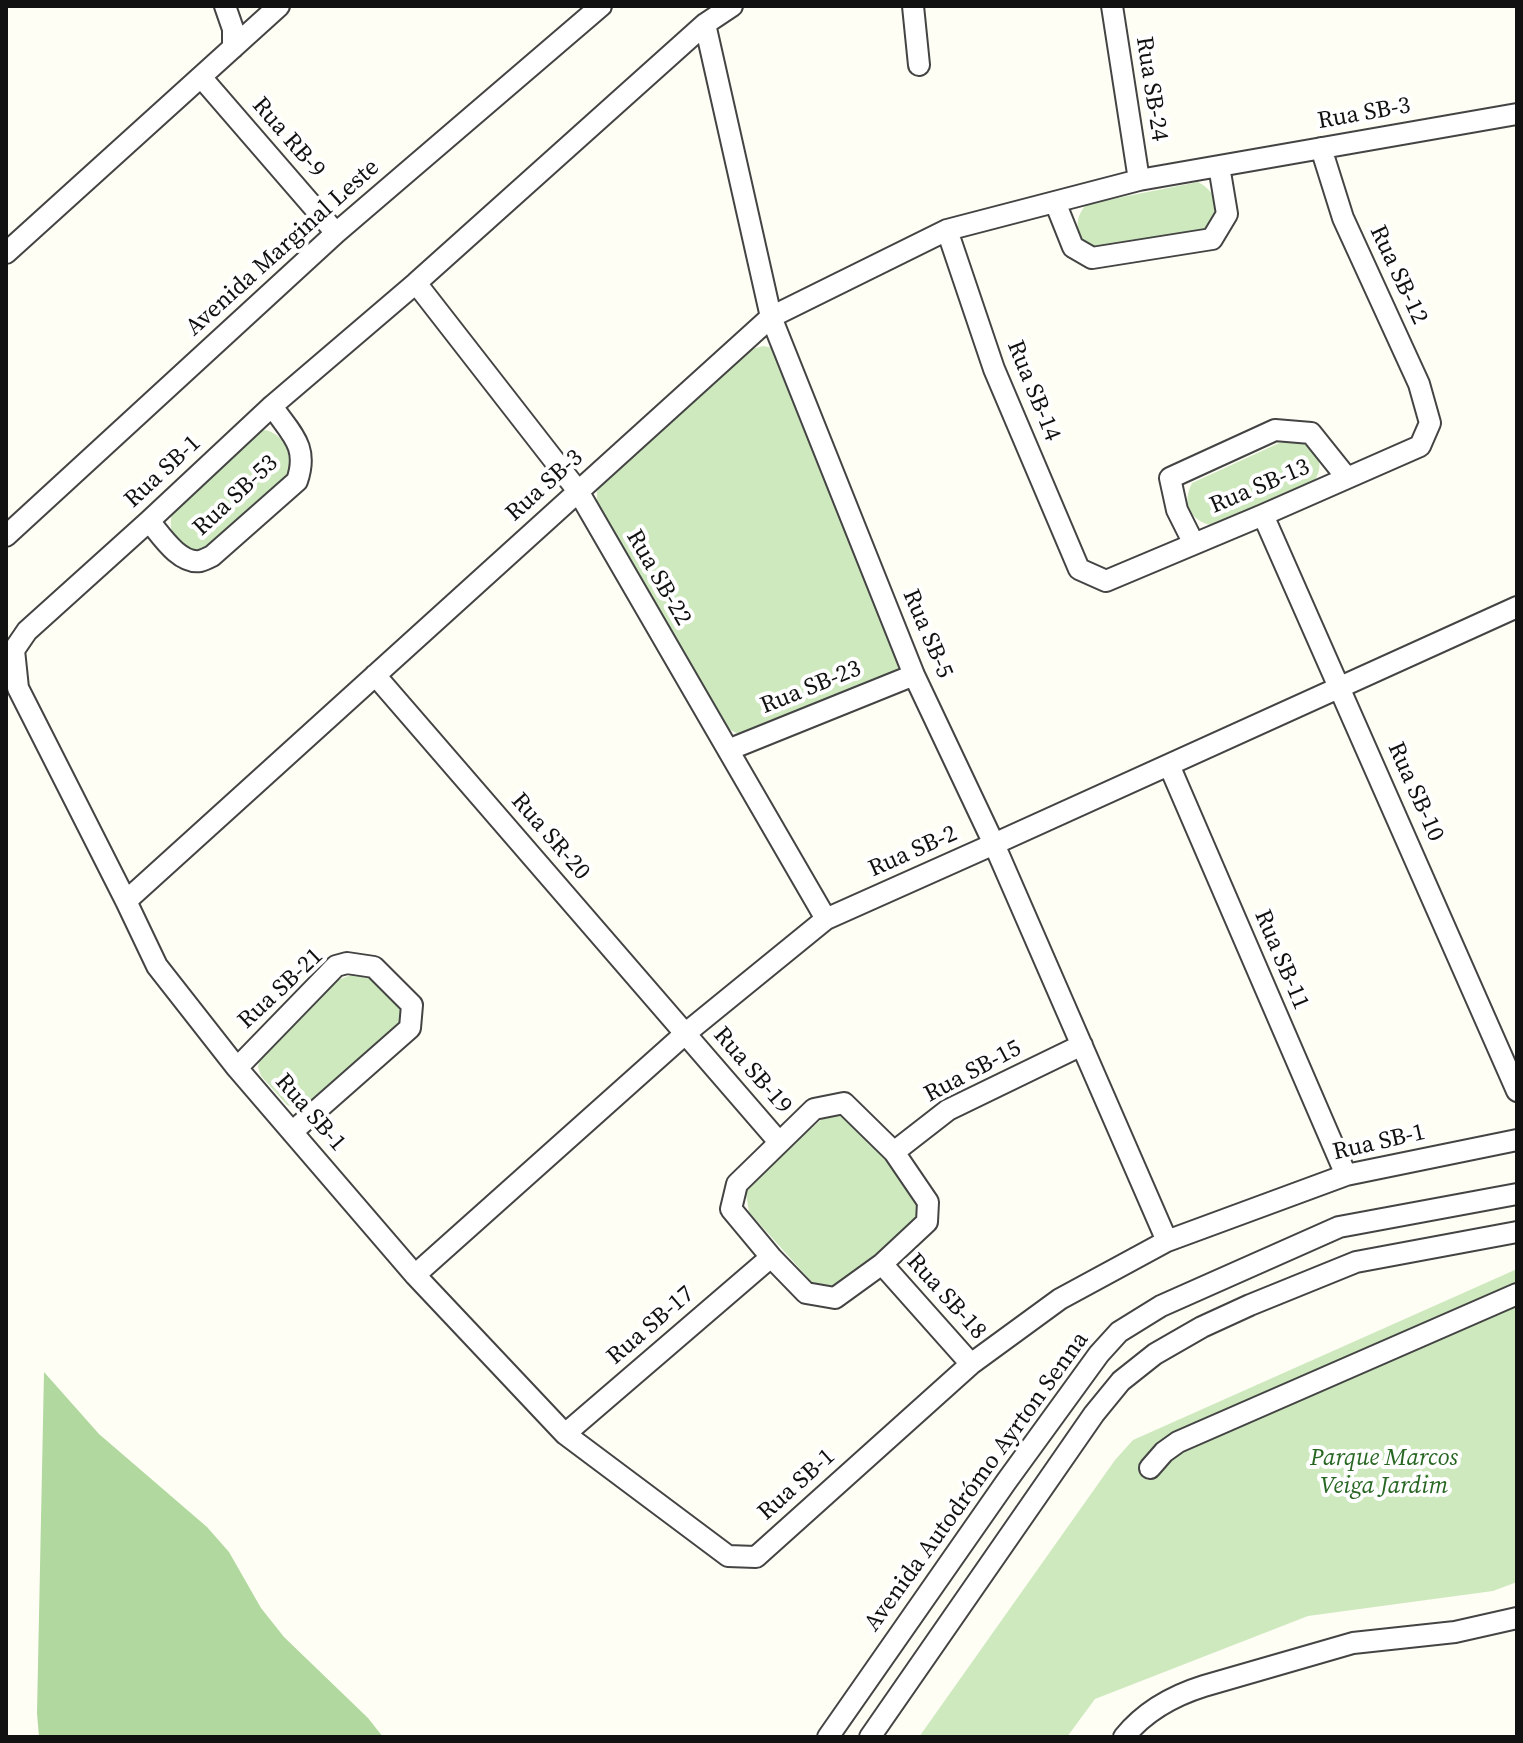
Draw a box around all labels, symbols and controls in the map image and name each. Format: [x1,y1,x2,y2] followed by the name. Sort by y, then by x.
[1129,35,1173,143] street label: Rua SB-24
[245,92,331,184] street label: Rua RB-9
[1315,92,1413,136] street label: Rua SB-3
[180,153,386,343] street label: Avenida Marginal Leste
[1363,221,1433,329] street label: Rua SB-12
[1000,337,1066,445] street label: Rua SB-14
[119,429,207,515] street label: Rua SB-1
[501,444,589,528] street label: Rua SB-3
[187,449,285,543] street label: Rua SB-53
[1206,453,1314,521] street label: Rua SB-13
[619,525,697,631] street label: Rua SB-22
[895,585,959,683] street label: Rua SB-5
[757,655,865,721] street label: Rua SB-23
[1380,738,1450,846] street label: Rua SB-10
[504,788,596,886] street label: Rua SR-20
[864,820,962,884] street label: Rua SB-2
[1247,906,1315,1014] street label: Rua SB-11
[232,942,330,1036] street label: Rua SB-21
[706,1022,798,1120] street label: Rua SB-19
[920,1034,1026,1110] street label: Rua SB-15
[268,1068,352,1158] street label: Rua SB-1
[1330,1118,1428,1168] street label: Rua SB-1
[900,1248,992,1346] street label: Rua SB-18
[602,1280,700,1372] street label: Rua SB-17
[859,1327,1095,1637] street label: Avenida Autodrómo Ayrton Senna
[753,1443,841,1527] street label: Rua SB-1
[1310,1445,1458,1501] park label: Parque Marcos Veiga Jardim

